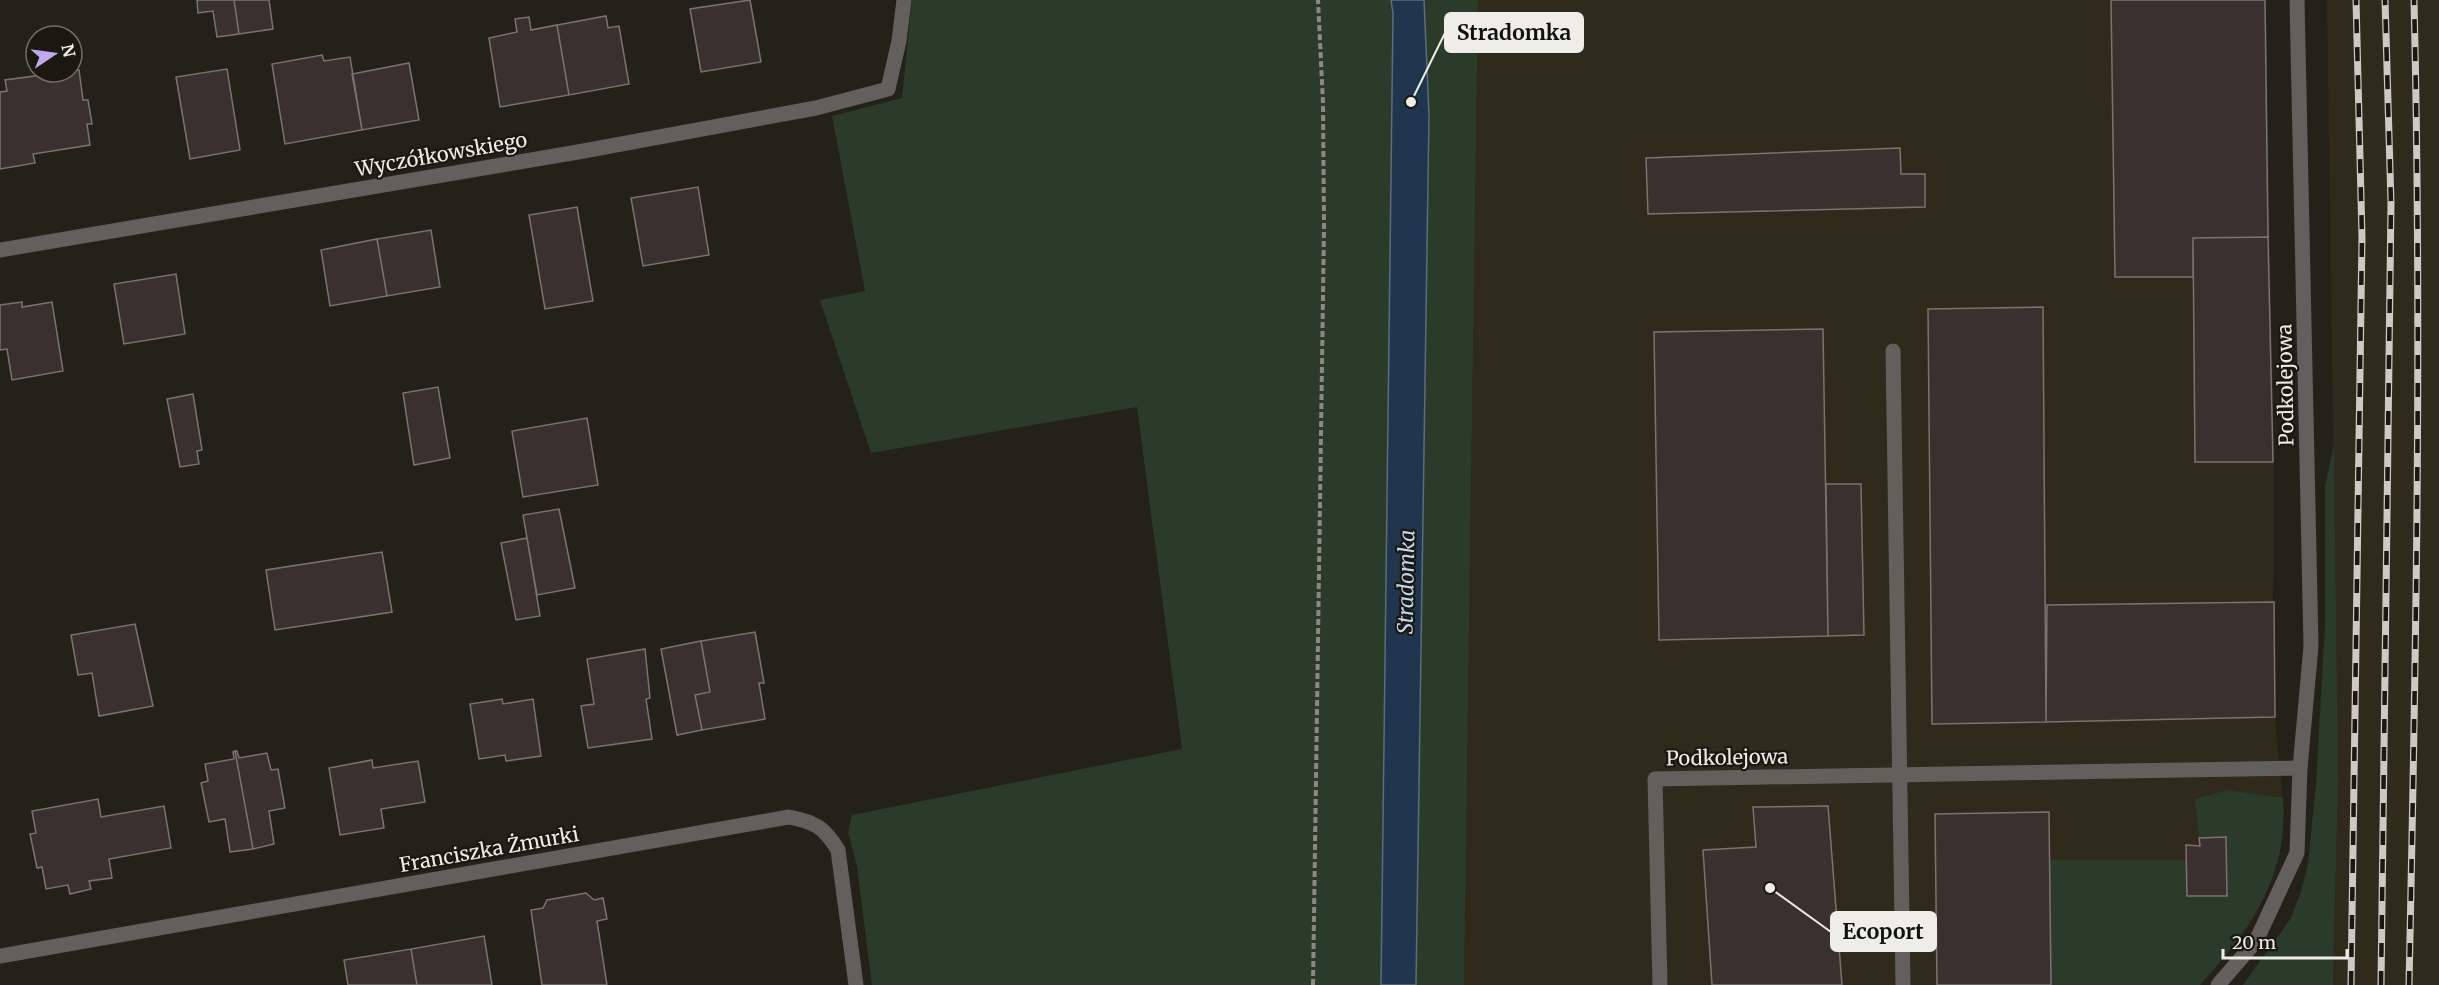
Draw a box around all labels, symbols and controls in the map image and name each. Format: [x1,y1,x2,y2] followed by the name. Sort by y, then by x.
[1445,13,1583,52] callout: Stradomka
[1457,19,1571,46] text: Stradomka
[24,24,84,84] north arrow
[57,42,80,59] text: N
[352,127,529,182] street label: Wyczółkowskiego
[2271,323,2299,446] street label: Podkolejowa
[1392,530,1420,634] water label: Stradomka
[1666,743,1789,771] street label: Podkolejowa
[397,821,581,877] street label: Franciszka Żmurki
[1831,912,1936,951] callout: Ecoport
[1842,918,1924,945] text: Ecoport
[2223,922,2348,960] scale bar
[2232,931,2276,954] text: 20 m

